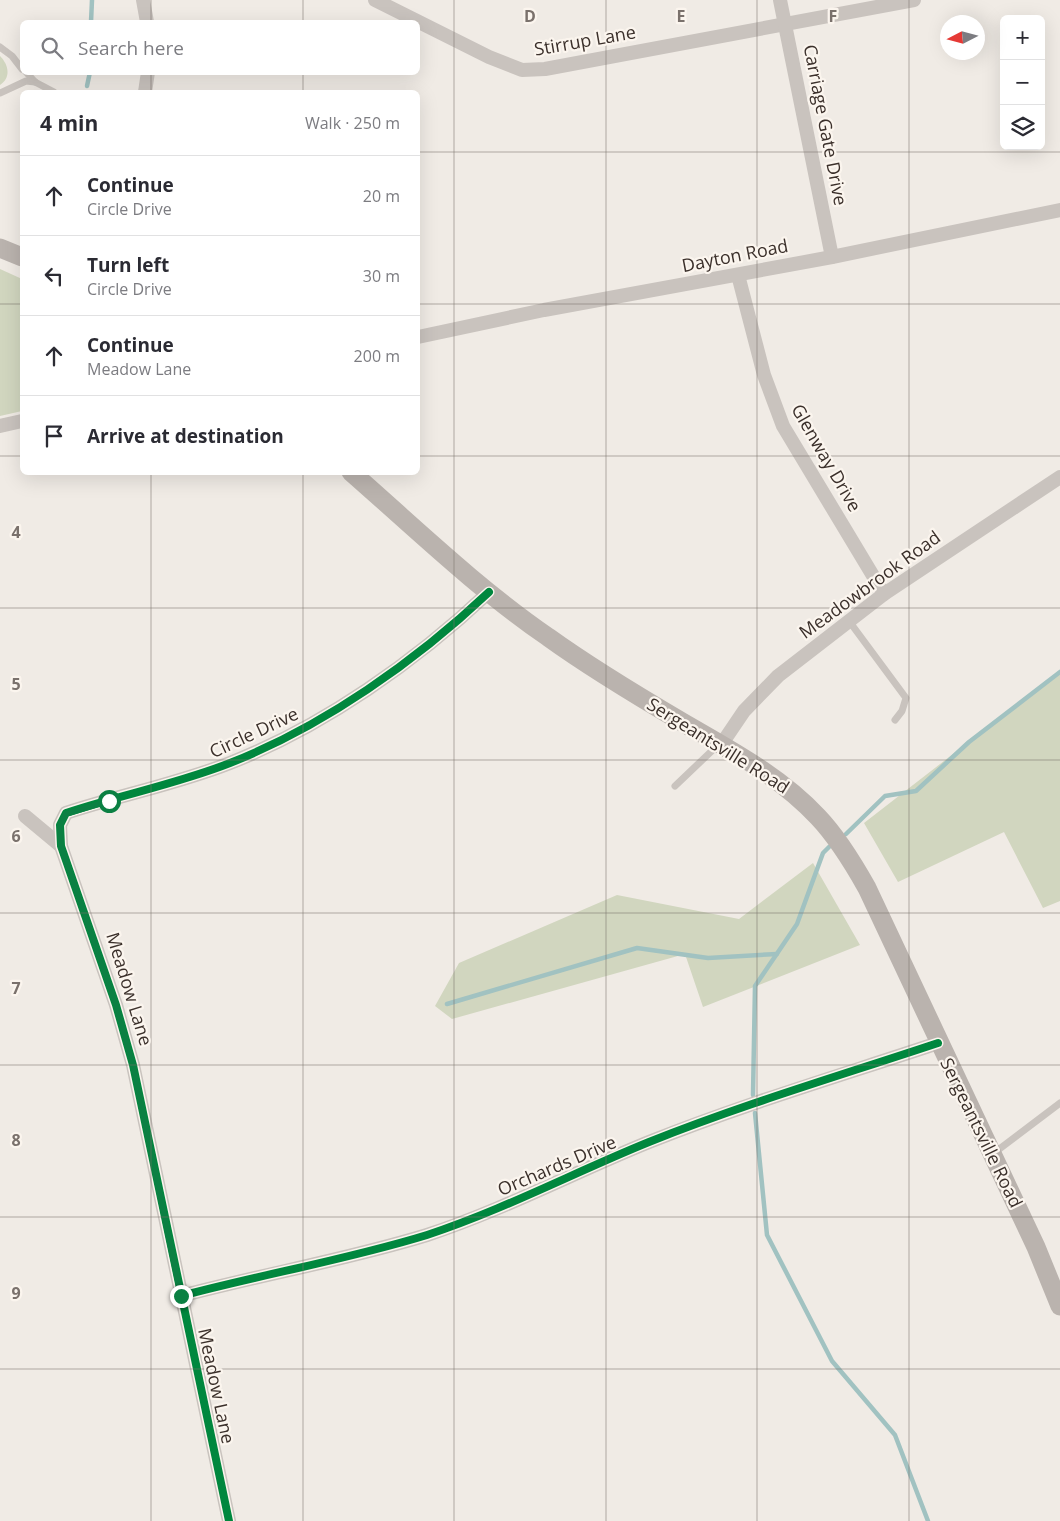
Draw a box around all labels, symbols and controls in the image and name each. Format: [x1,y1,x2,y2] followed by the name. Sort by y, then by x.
[524,5,536,27] text: D
[677,5,686,27] text: E
[829,5,837,27] text: F
[940,15,985,60] north arrow
[1000,15,1045,150] map controls
[1000,15,1045,60] button: +
[532,19,638,61] street label: Stirrup Lane
[20,20,420,75] search box
[38,34,66,62] icon: search
[78,35,184,61] text: Search here
[799,42,853,207] street label: Carriage Gate Drive
[1000,60,1045,105] button: −
[1000,105,1045,150] button: layers
[40,109,98,137] text: 4 min
[305,112,400,134] text: Walk · 250 m
[87,172,174,198] text: Continue
[40,182,68,210] icon: ahead
[363,185,400,207] text: 20 m
[87,198,172,220] text: Circle Drive
[680,233,790,277] street label: Dayton Road
[87,252,169,278] text: Turn left
[40,262,68,290] icon: left
[363,265,400,287] text: 30 m
[87,278,172,300] text: Circle Drive
[87,332,174,358] text: Continue
[40,342,68,370] icon: ahead
[354,345,400,367] text: 200 m
[87,358,191,380] text: Meadow Lane
[786,399,867,516] street label: Glenway Drive
[40,422,68,450] icon: arrive
[87,423,284,449] text: Arrive at destination
[11,521,21,543] text: 4
[794,525,945,644] street label: Meadowbrook Road
[11,673,21,695] text: 5
[643,692,794,799] street label: Sergeantsville Road
[205,701,302,763] street label: Circle Drive
[98,790,121,813] route start
[11,825,21,847] text: 6
[101,929,159,1048] street label: Meadow Lane
[11,977,21,999] text: 7
[935,1054,1029,1211] street label: Sergeantsville Road
[11,1129,21,1151] text: 8
[494,1129,620,1201] street label: Orchards Drive
[11,1282,21,1304] text: 9
[170,1285,193,1308] route end
[193,1326,241,1446] street label: Meadow Lane

